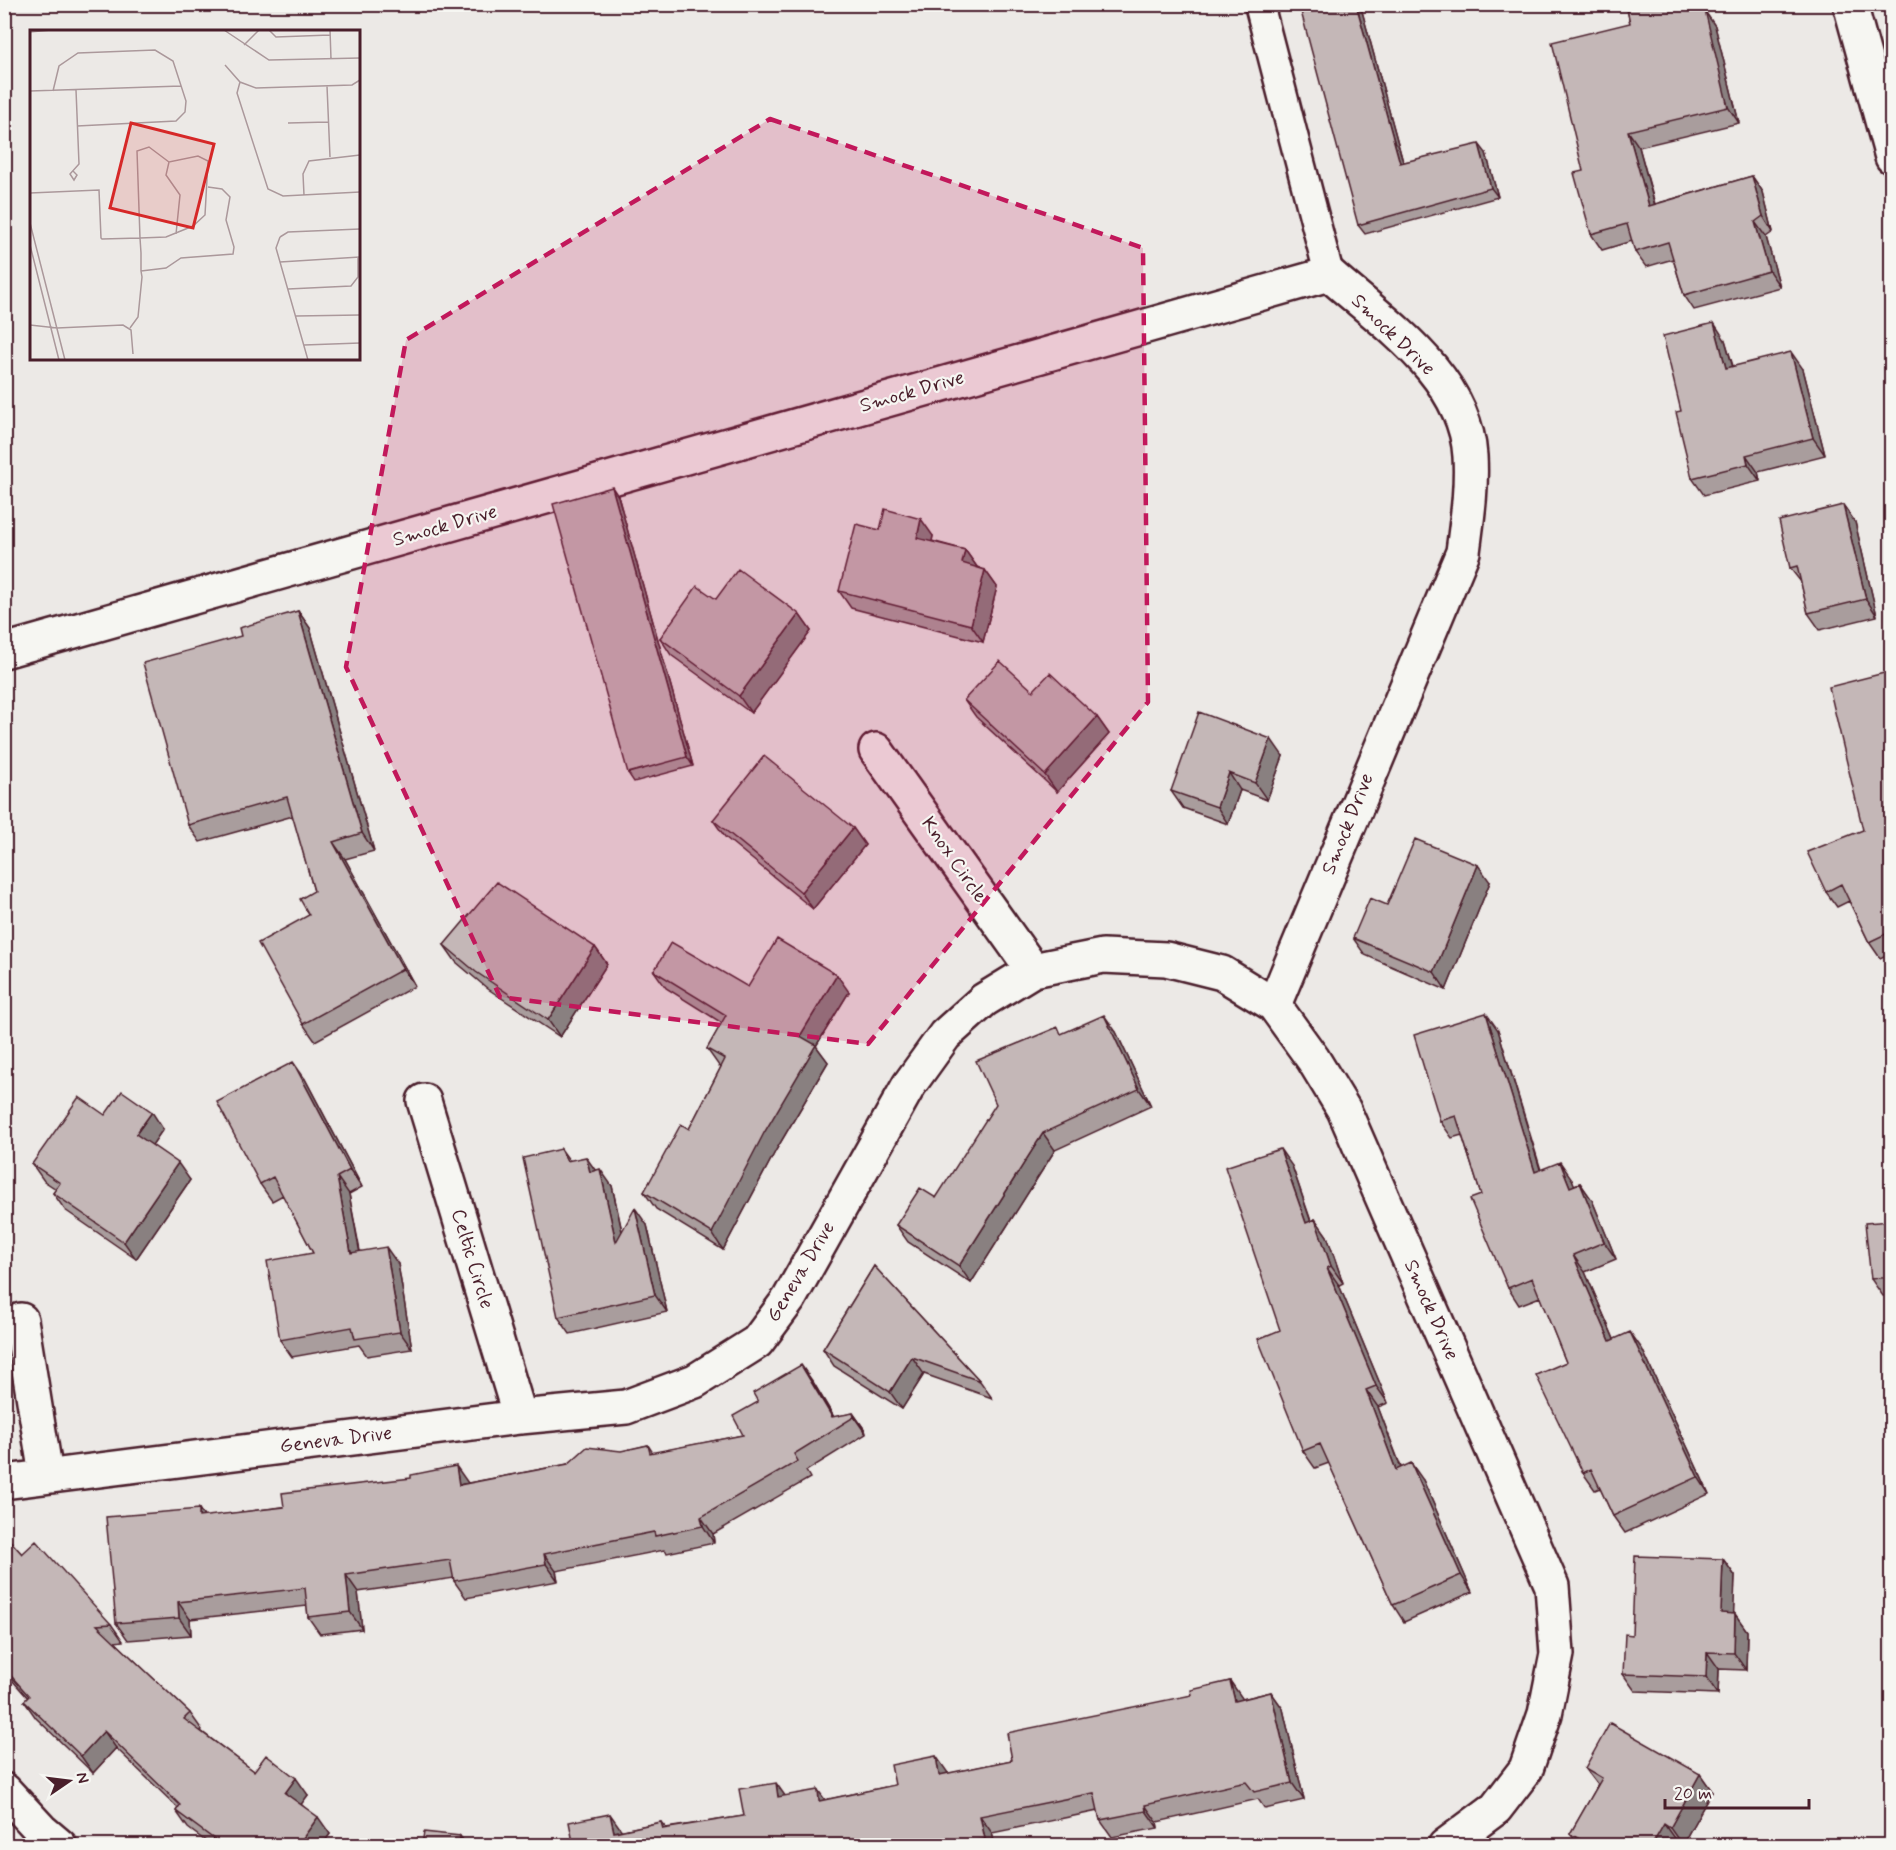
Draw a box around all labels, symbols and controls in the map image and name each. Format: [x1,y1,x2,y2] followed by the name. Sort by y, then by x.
[30,30,360,360] inset map
[1345,288,1441,382] street label: Smock Drive
[857,364,967,420] street label: Smock Drive
[390,498,500,554] street label: Smock Drive
[1315,769,1381,879] street label: Smock Drive
[915,812,993,908] street label: Knox Circle
[444,1206,500,1312] street label: Celtic Circle
[760,1217,842,1327] street label: Geneva Drive
[1397,1256,1465,1364] street label: Smock Drive
[278,1420,394,1460] street label: Geneva Drive
[39,1751,99,1811] north arrow
[71,1770,94,1785] text: N
[1665,1772,1809,1810] scale bar
[1674,1782,1712,1806] text: 20 m

